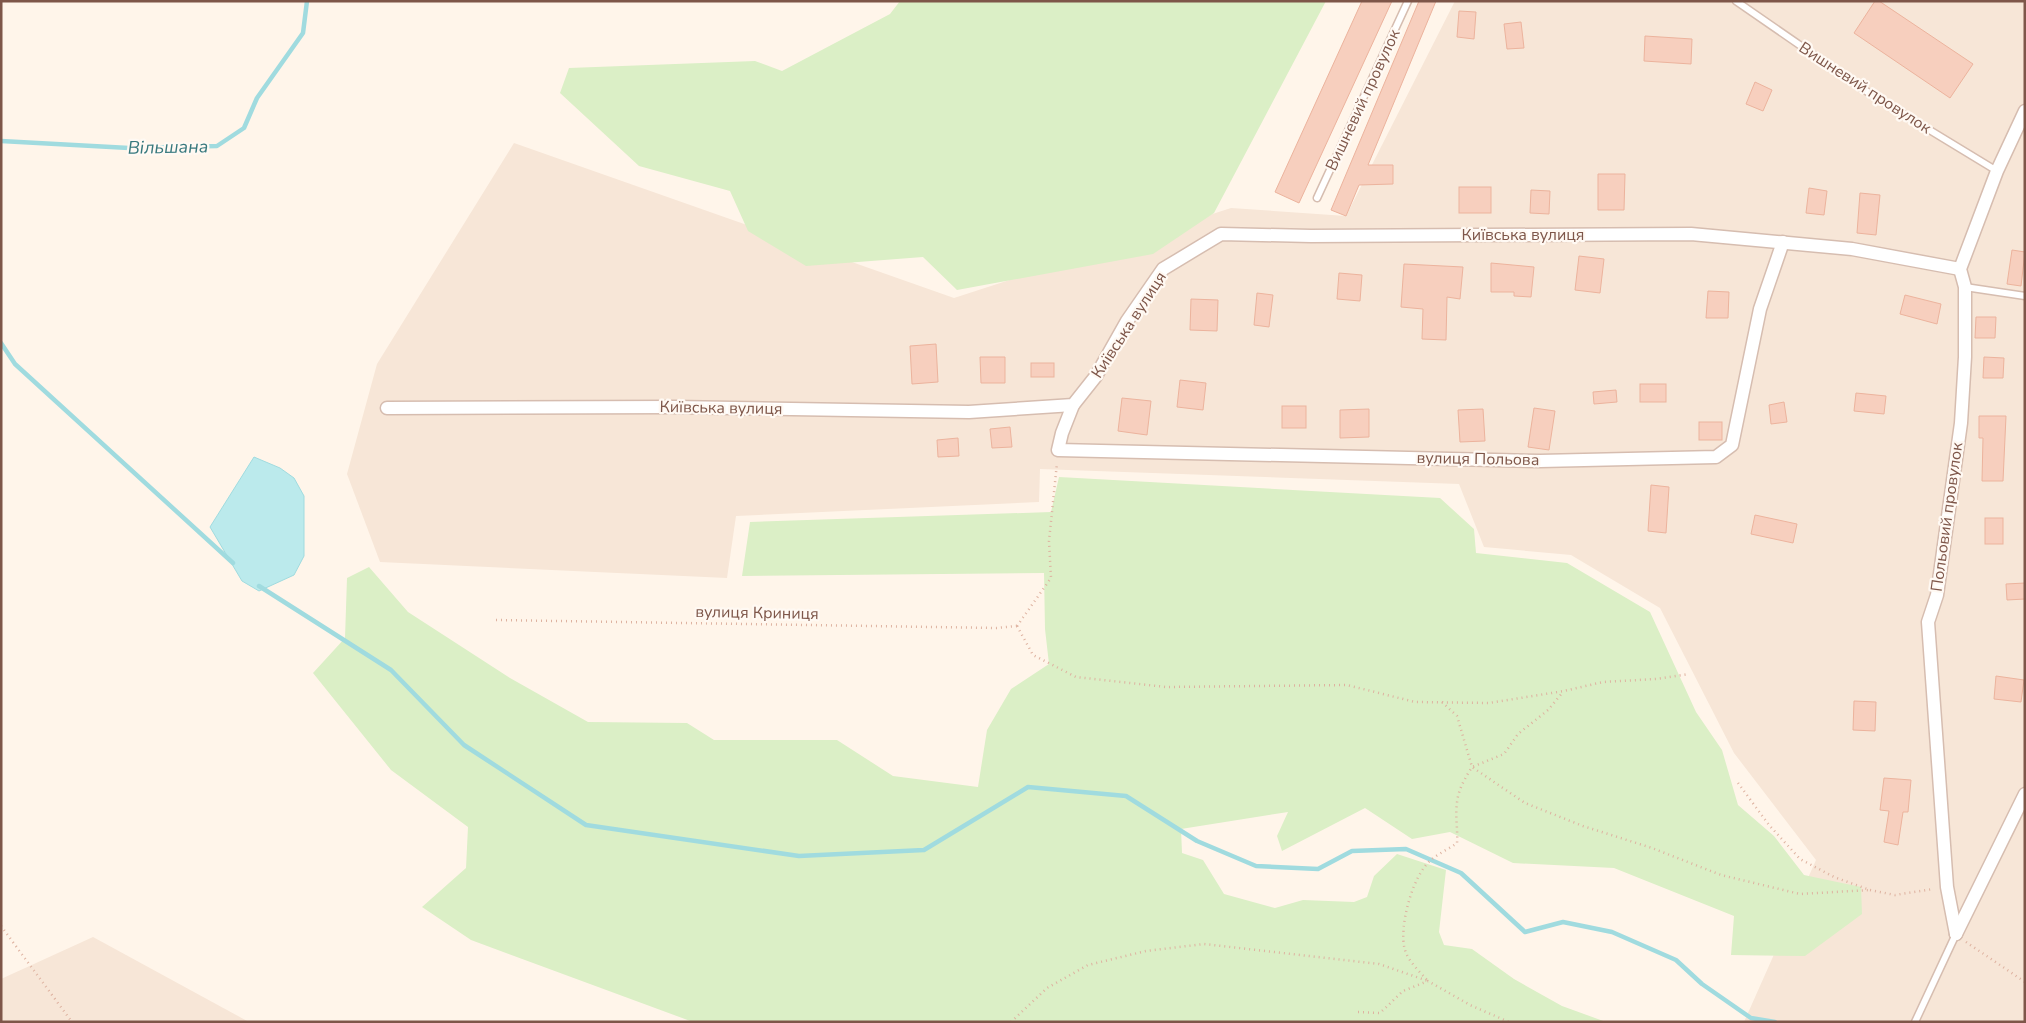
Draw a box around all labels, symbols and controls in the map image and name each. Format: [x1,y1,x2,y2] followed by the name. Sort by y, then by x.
[1321,25,1406,174] street label: Вишневий провулок
[1795,37,1936,139] street label: Вишневий провулок
[127,134,209,160] water label: Вільшана
[1462,224,1584,246] street label: Київська вулиця
[1086,267,1172,383] street label: Київська вулиця
[659,396,783,420] street label: Київська вулиця
[1926,440,1968,593] street label: Польовий провулок
[1416,447,1540,471] street label: вулиця Польова
[695,601,819,625] street label: вулиця Криниця

